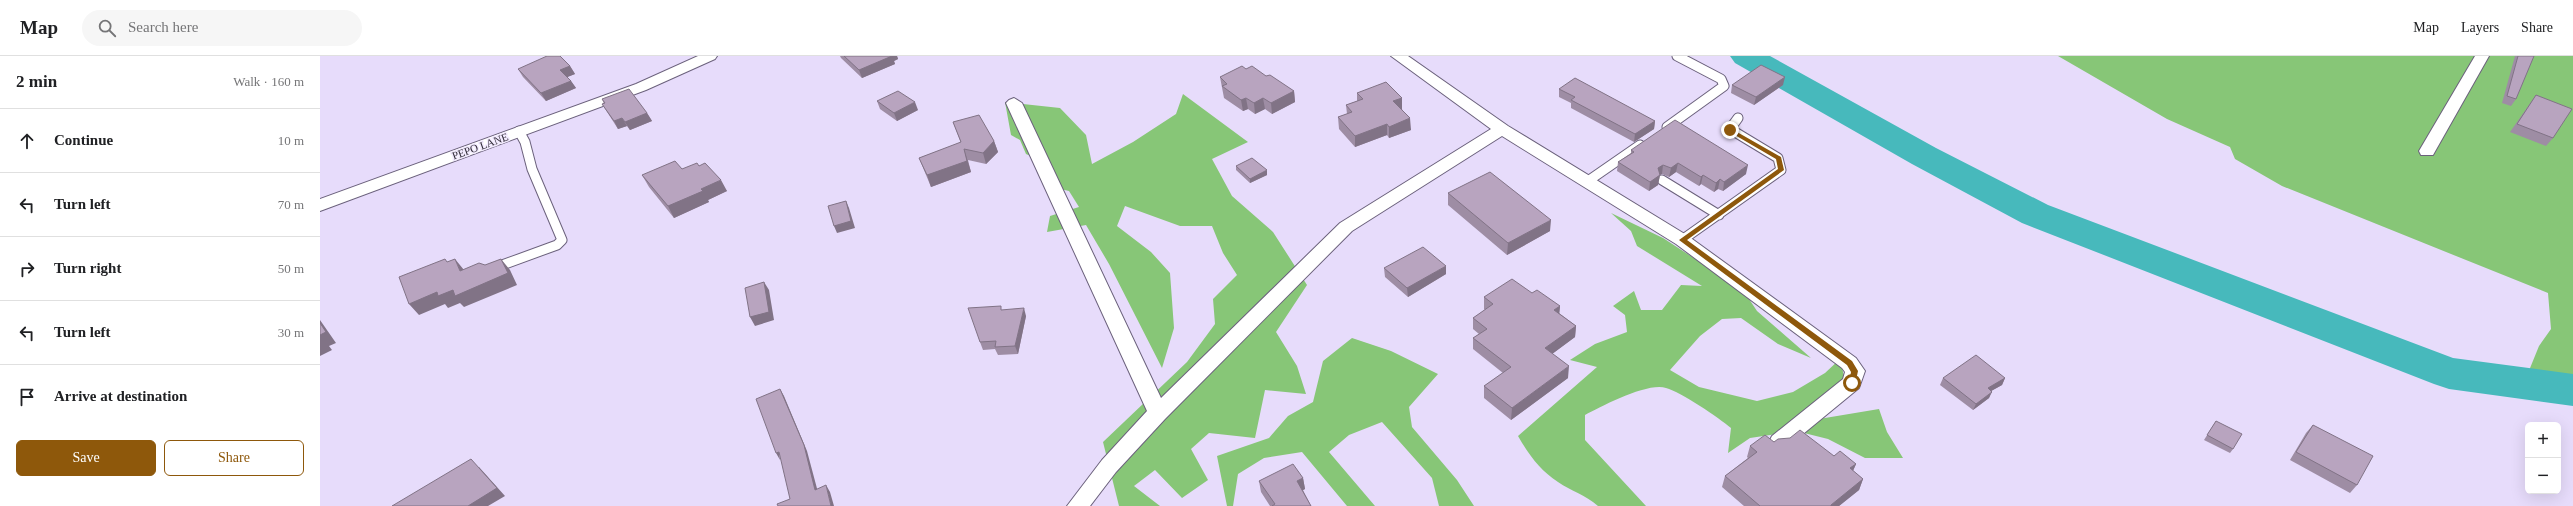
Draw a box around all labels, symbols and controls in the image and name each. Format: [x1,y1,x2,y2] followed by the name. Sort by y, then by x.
[82,10,362,46] search box
[20,17,58,38] text: Map
[96,17,118,39] icon: search
[128,19,198,35] text: Search here
[2413,20,2439,35] text: Map
[2461,20,2499,35] text: Layers
[2521,20,2553,35] text: Share
[16,72,57,91] text: 2 min
[233,74,304,89] text: Walk · 160 m
[1721,121,1739,139] route end
[16,130,38,152] icon: ahead
[450,130,510,162] street label: PEPO LANE
[54,132,113,148] text: Continue
[278,133,304,148] text: 10 m
[16,194,38,216] icon: left
[54,196,111,212] text: Turn left
[278,197,304,212] text: 70 m
[16,258,38,280] icon: right
[54,260,121,276] text: Turn right
[278,261,304,276] text: 50 m
[16,322,38,344] icon: left
[54,324,111,340] text: Turn left
[278,325,304,340] text: 30 m
[1843,374,1861,392] route start
[16,386,38,408] icon: arrive
[54,388,187,404] text: Arrive at destination
[2525,422,2561,494] map controls
[2525,422,2561,458] button: +
[16,440,156,476] button: Save
[164,440,304,476] button: Share
[2525,458,2561,494] button: −

